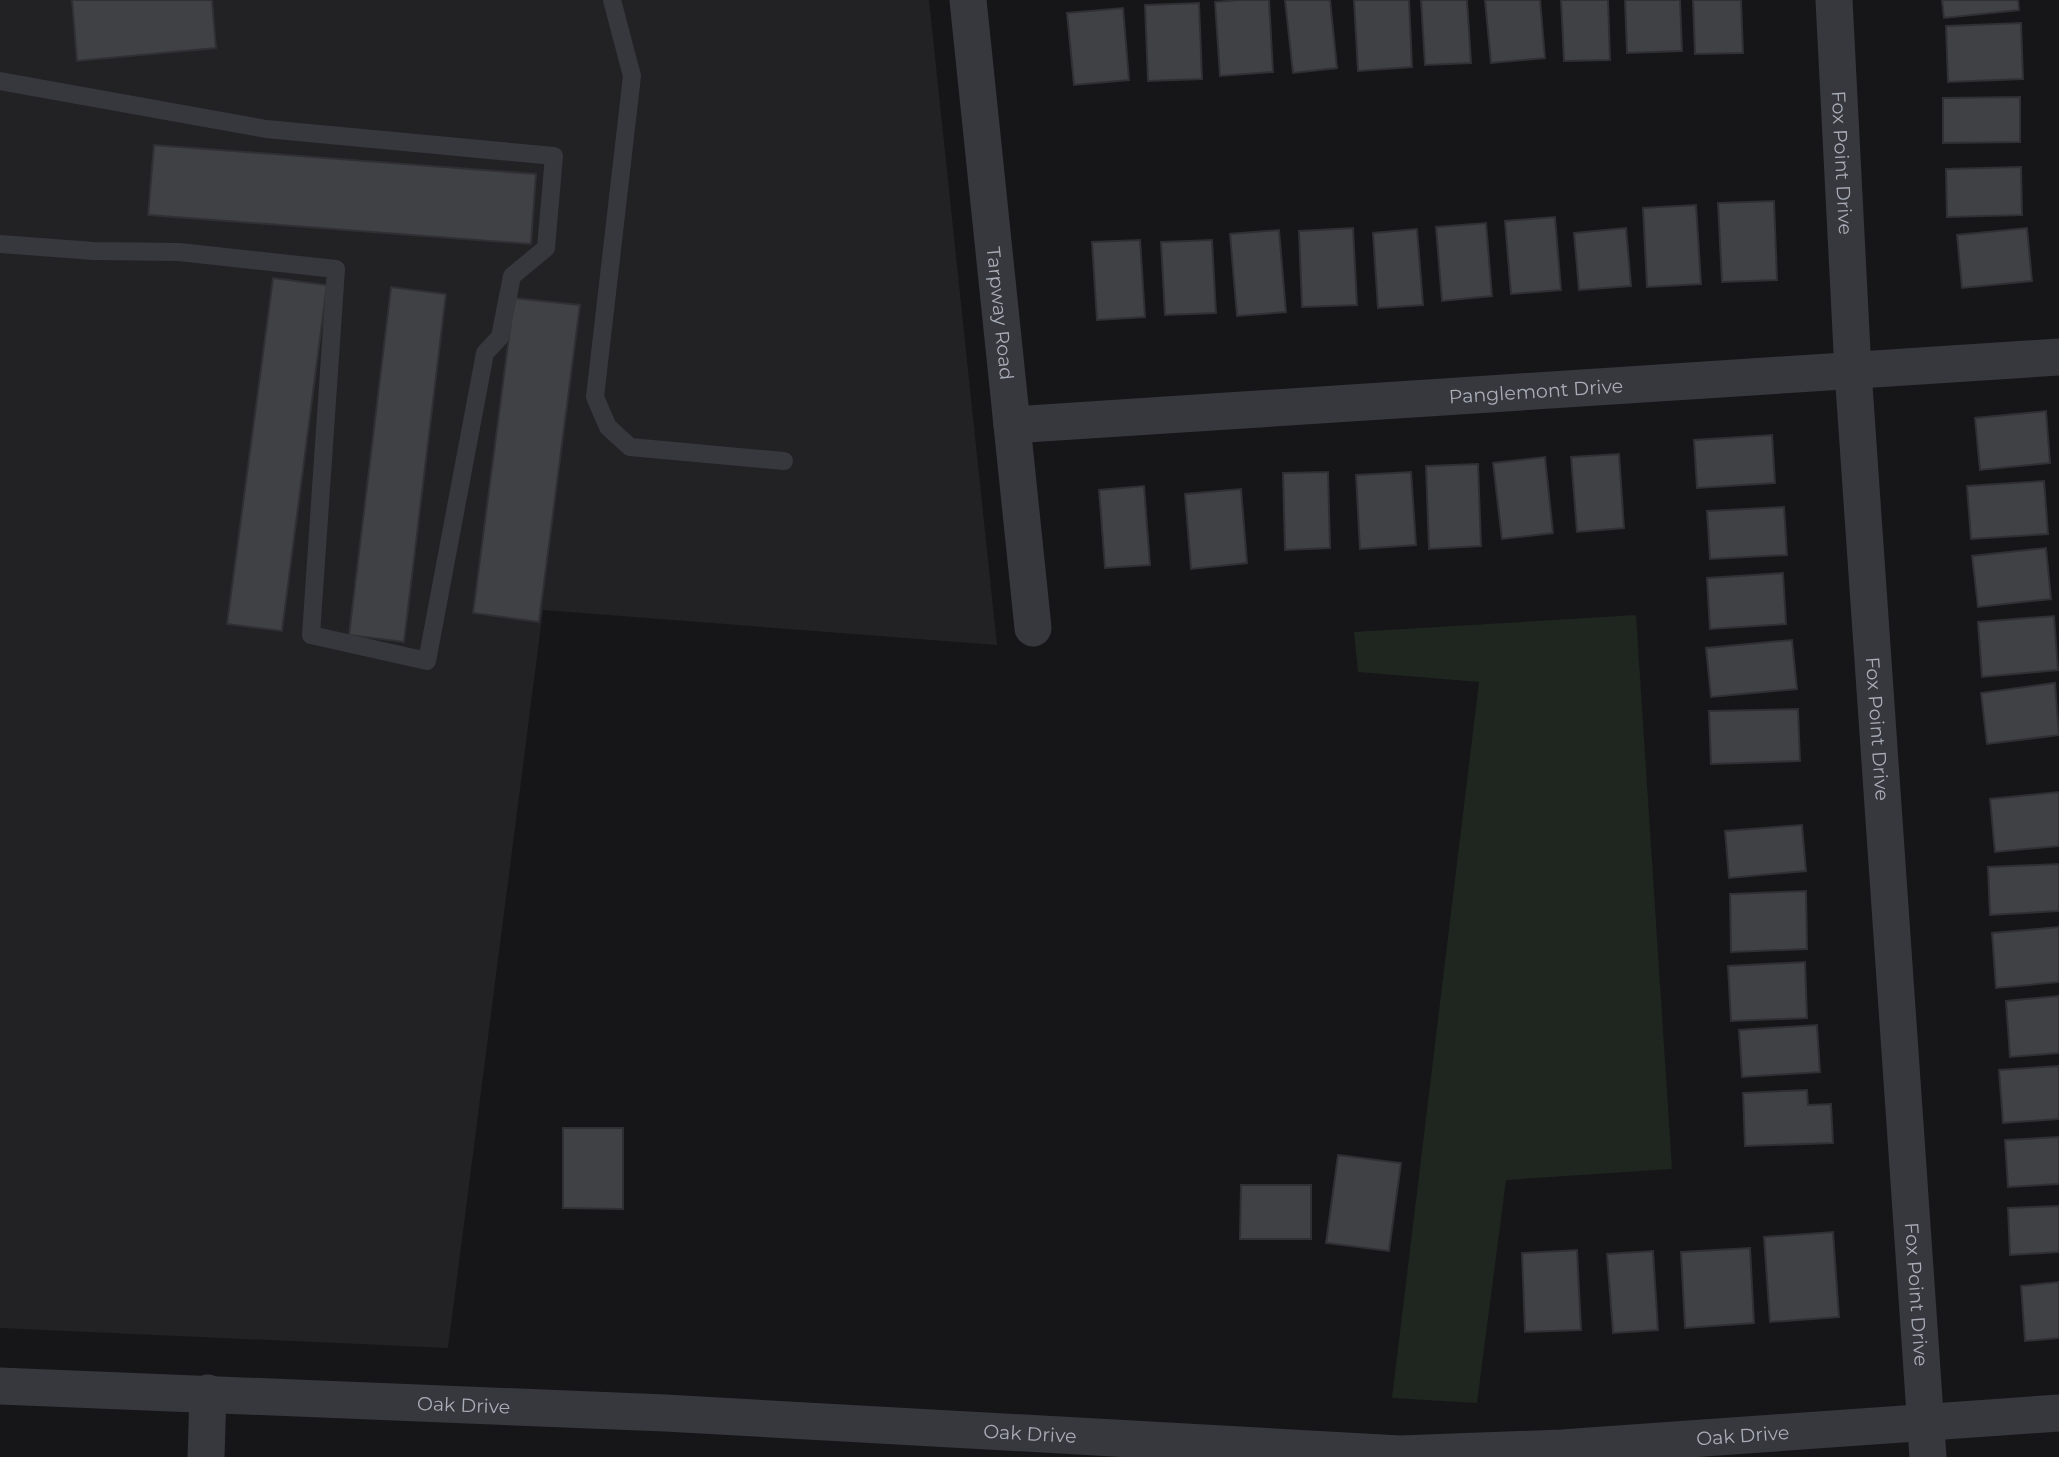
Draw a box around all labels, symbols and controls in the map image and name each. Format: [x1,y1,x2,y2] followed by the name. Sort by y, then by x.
[1827,90,1857,235] street label: Fox Point Drive
[982,246,1018,381] street label: Tarpway Road
[1448,374,1624,409] street label: Panglemont Drive
[1861,656,1894,801] street label: Fox Point Drive
[1900,1222,1933,1367] street label: Fox Point Drive
[416,1392,511,1419] street label: Oak Drive
[983,1420,1077,1448] street label: Oak Drive
[1695,1421,1790,1451] street label: Oak Drive

